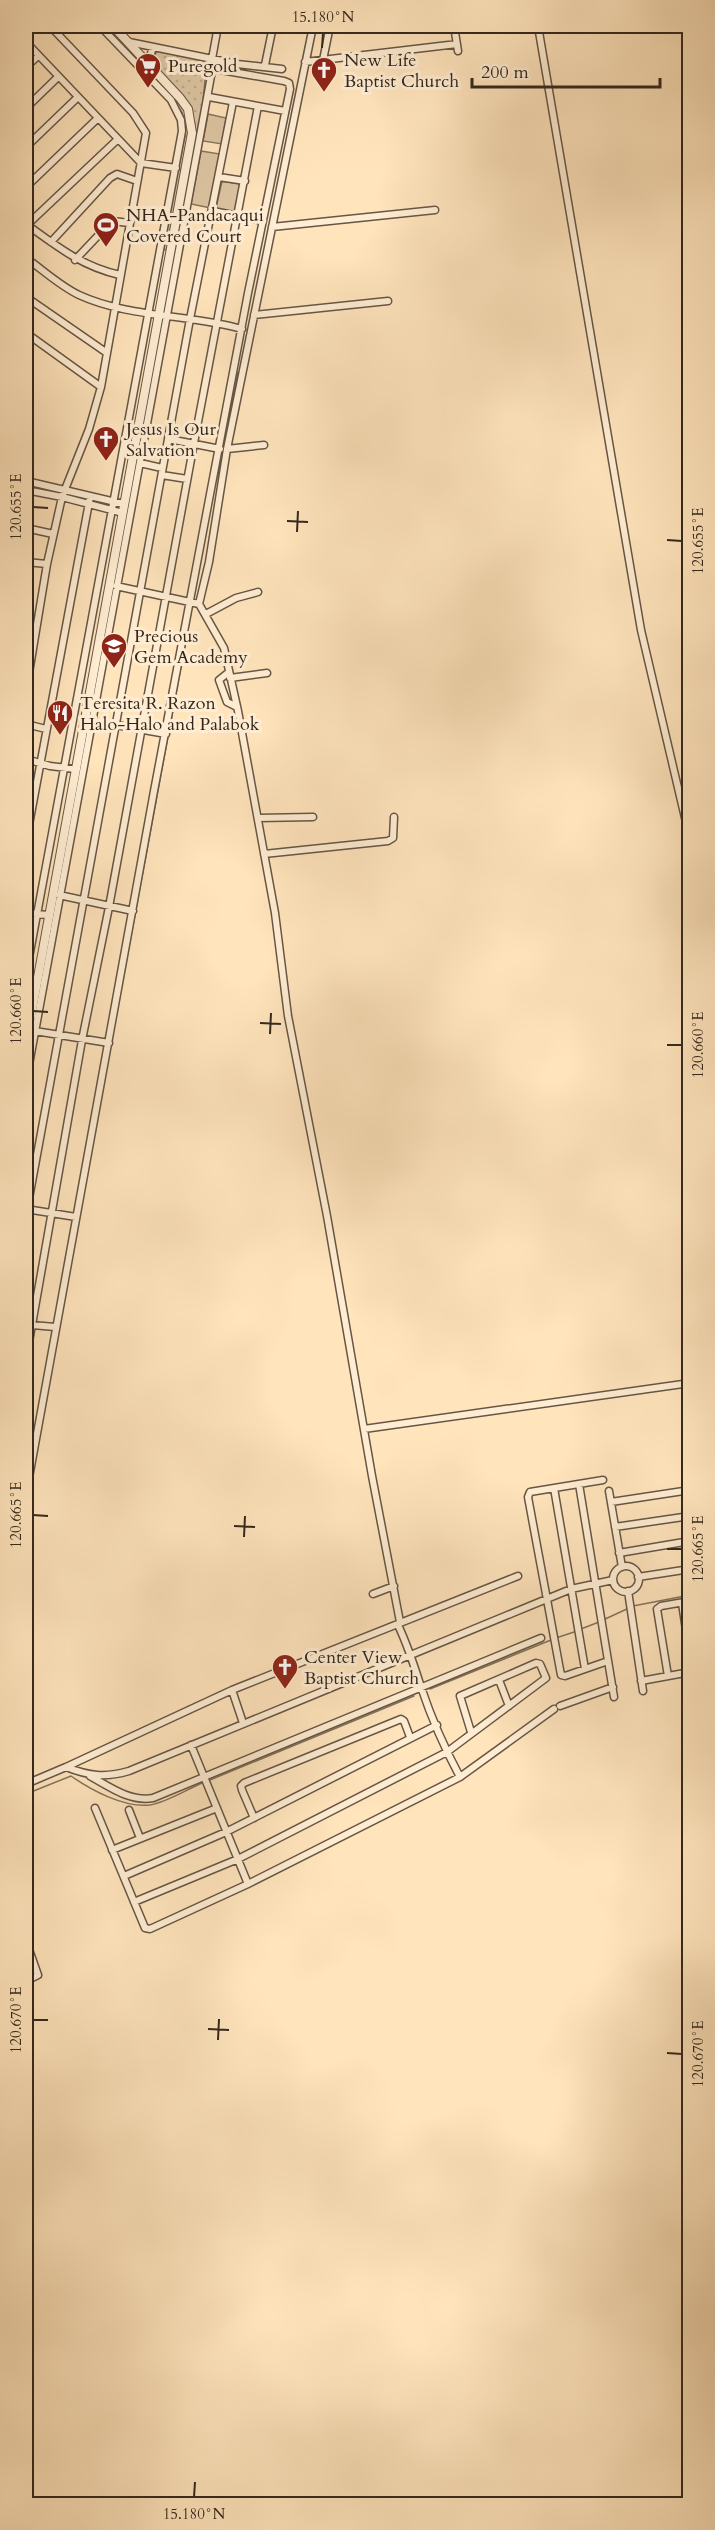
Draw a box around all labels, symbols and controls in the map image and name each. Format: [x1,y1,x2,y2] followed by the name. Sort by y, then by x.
[292,7,355,27] text: 15.180°N
[344,48,459,94] place label: New Life Baptist Church
[133,51,163,89] supermarket icon: Puregold
[472,51,660,89] scale bar
[168,54,238,79] place label: Puregold
[309,55,339,93] church icon: New Life Baptist Church
[481,60,529,85] text: 200 m
[126,203,264,249] place label: NHA-Pandacaqui Covered Court
[91,210,121,248] sports icon: NHA-Pandacaqui Covered Court
[123,417,216,463] place label: Jesus Is Our Salvation
[91,424,121,462] church icon: Jesus Is Our Salvation
[6,474,26,540] text: 120.655°E
[688,508,708,574] text: 120.655°E
[134,624,248,670] place label: Precious Gem Academy
[99,631,129,669] school or university icon: Precious Gem Academy
[80,691,260,737] place label: Teresita R. Razon Halo-Halo and Palabok
[45,698,75,736] restaurant icon: Teresita R. Razon Halo-Halo and Palabok
[6,978,26,1044] text: 120.660°E
[688,1012,708,1078] text: 120.660°E
[6,1482,26,1548] text: 120.665°E
[688,1516,708,1582] text: 120.665°E
[304,1645,419,1691] place label: Center View Baptist Church
[270,1652,300,1690] church icon: Center View Baptist Church
[6,1987,26,2053] text: 120.670°E
[688,2021,708,2087] text: 120.670°E
[163,2504,226,2524] text: 15.180°N

